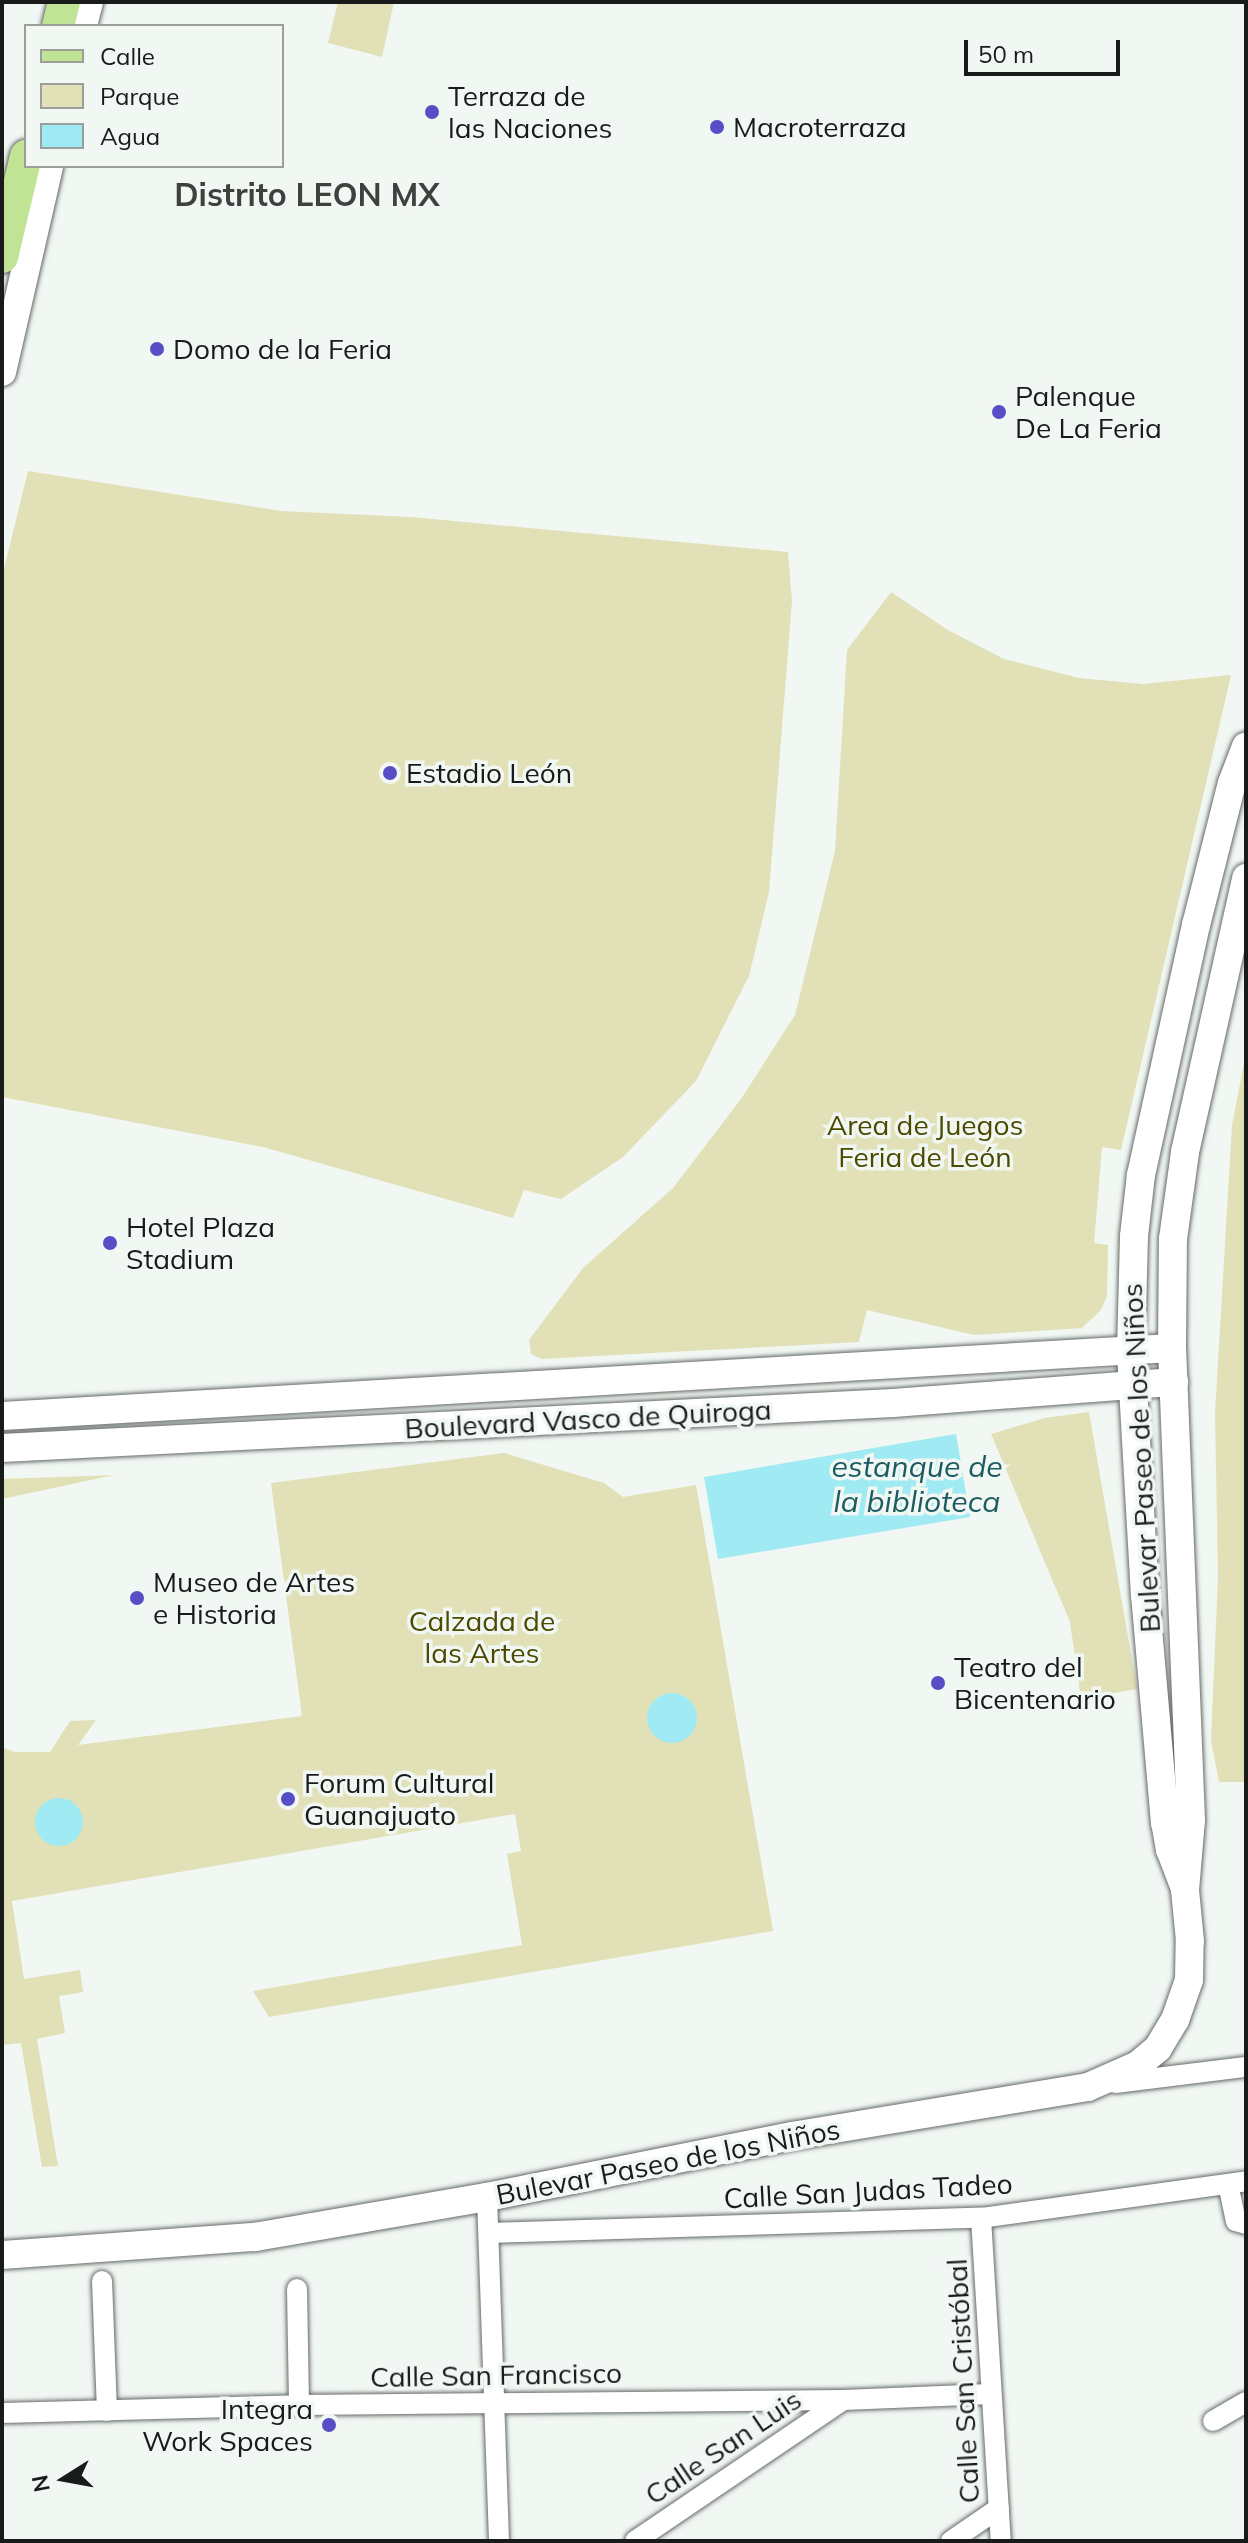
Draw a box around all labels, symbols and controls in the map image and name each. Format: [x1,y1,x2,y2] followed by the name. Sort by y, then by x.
[24,24,284,168] legend
[968,24,1124,74] scale bar
[978,39,1034,69] text: 50 m
[100,41,155,71] text: Calle
[448,79,612,145] place label: Terraza de las Naciones
[100,81,179,111] text: Parque
[423,103,441,121] marker: Terraza de las Naciones
[733,110,907,144] place label: Macroterraza
[708,118,726,136] marker: Macroterraza
[100,121,160,151] text: Agua
[174,175,440,213] district label: Distrito LEON MX
[173,332,392,366] place label: Domo de la Feria
[148,340,166,358] marker: Domo de la Feria
[1015,379,1162,445] place label: Palenque De La Feria
[990,403,1008,421] marker: Palenque De La Feria
[406,756,572,790] place label: Estadio León
[381,764,399,782] marker: Estadio León
[827,1108,1023,1174] park label: Area de Juegos Feria de León
[126,1210,275,1276] place label: Hotel Plaza Stadium
[101,1234,119,1252] marker: Hotel Plaza Stadium
[1115,1283,1167,1633] street label: Bulevar Paseo de los Niños
[404,1393,772,1445] street label: Boulevard Vasco de Quiroga
[832,1448,1002,1518] water label: estanque de la biblioteca
[153,1565,355,1631] place label: Museo de Artes e Historia
[128,1589,146,1607] marker: Museo de Artes e Historia
[409,1604,555,1670] park label: Calzada de las Artes
[954,1650,1116,1716] place label: Teatro del Bicentenario
[929,1674,947,1692] marker: Teatro del Bicentenario
[304,1766,494,1832] place label: Forum Cultural Guanajuato
[279,1790,297,1808] marker: Forum Cultural Guanajuato
[493,2112,843,2212] street label: Bulevar Paseo de los Niños
[723,2167,1013,2215] street label: Calle San Judas Tadeo
[940,2258,986,2504] street label: Calle San Cristóbal
[370,2356,622,2394] street label: Calle San Francisco
[639,2382,807,2512] street label: Calle San Luis
[142,2392,313,2458] place label: Integra Work Spaces
[320,2416,338,2434] marker: Integra Work Spaces
[24,2439,104,2519] north arrow
[25,2473,56,2494] text: N

